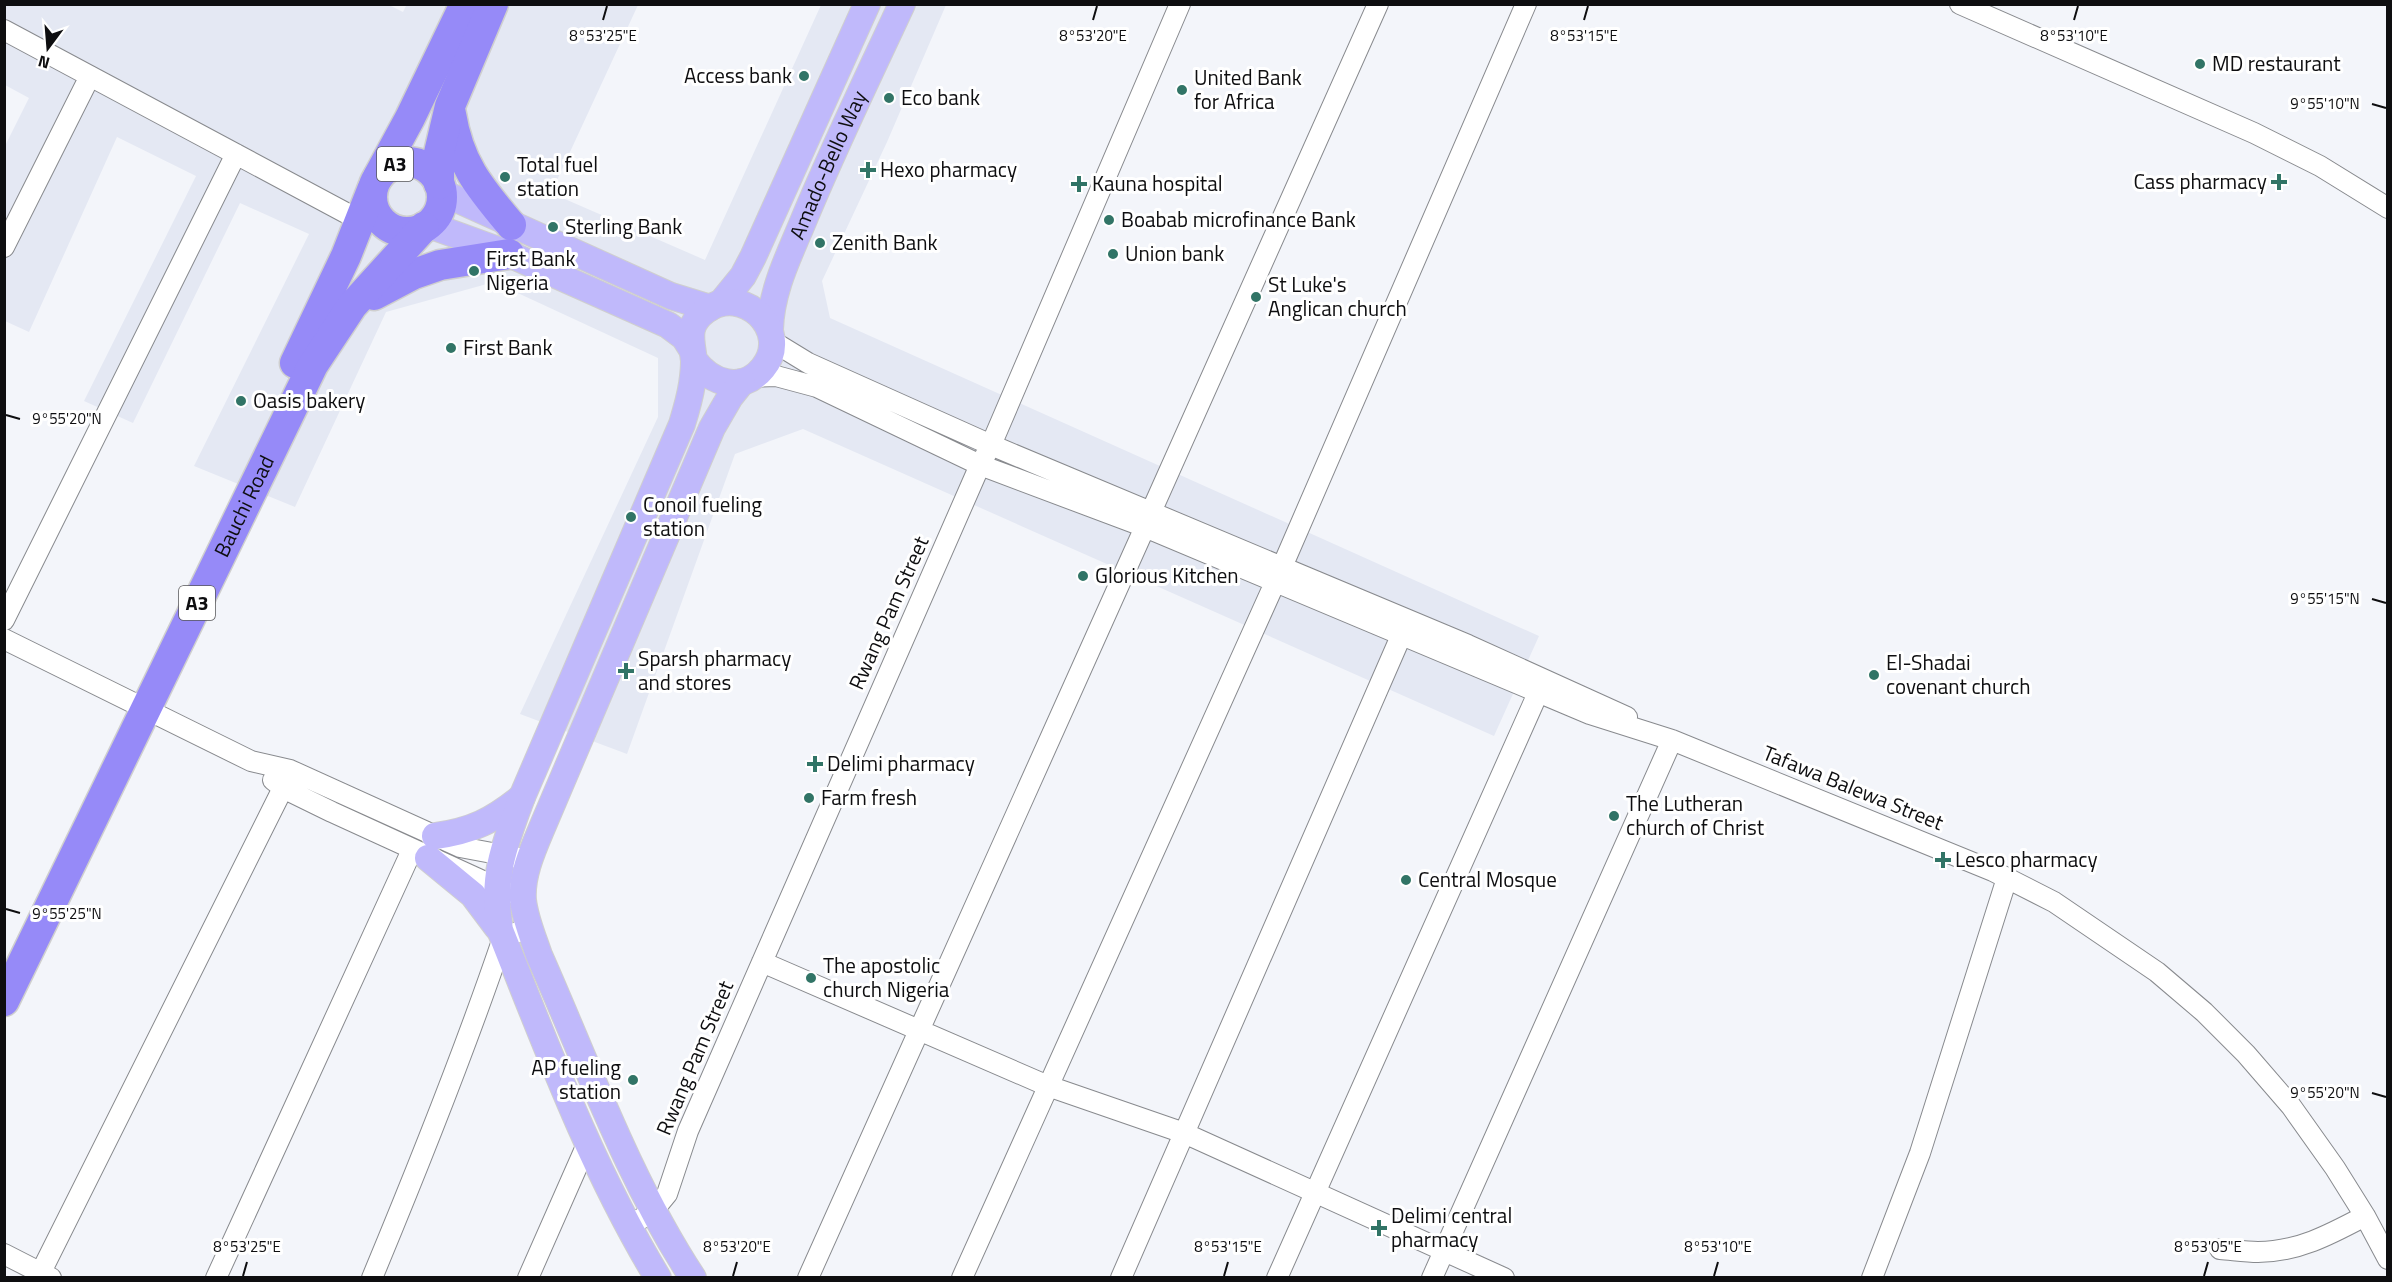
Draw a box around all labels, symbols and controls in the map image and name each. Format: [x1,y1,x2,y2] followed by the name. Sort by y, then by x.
[18,18,78,78] north arrow
[569,24,637,47] text: 8°53'25"E
[1059,24,1127,47] text: 8°53'20"E
[1550,24,1618,47] text: 8°53'15"E
[2040,24,2108,47] text: 8°53'10"E
[2212,47,2341,79] place label: MD restaurant
[35,49,53,75] text: N
[2193,57,2207,71] marker: MD restaurant
[684,59,792,91] place label: Access bank
[1194,61,1302,117] place label: United Bank for Africa
[797,69,811,83] marker: Access bank
[901,81,980,113] place label: Eco bank
[1175,83,1189,97] marker: United Bank for Africa
[780,85,874,244] street label: Amado-Bello Way
[882,91,896,105] marker: Eco bank
[2290,92,2360,115] text: 9°55'10"N
[377,147,413,181] road number: A3
[517,148,598,204] place label: Total fuel station
[880,153,1017,185] place label: Hexo pharmacy
[861,163,875,177] marker: Hexo pharmacy
[2133,165,2267,197] place label: Cass pharmacy
[1092,167,1223,199] place label: Kauna hospital
[498,170,512,184] marker: Total fuel station
[1070,175,1088,193] marker: Kauna hospital
[2272,175,2286,189] marker: Cass pharmacy
[1121,203,1356,235] place label: Boabab microfinance Bank
[565,210,682,242] place label: Sterling Bank
[1102,213,1116,227] marker: Boabab microfinance Bank
[546,220,560,234] marker: Sterling Bank
[832,226,938,258] place label: Zenith Bank
[813,236,827,250] marker: Zenith Bank
[1125,237,1224,269] place label: Union bank
[486,242,575,298] place label: First Bank Nigeria
[1106,247,1120,261] marker: Union bank
[467,264,481,278] marker: First Bank Nigeria
[1268,268,1407,324] place label: St Luke's Anglican church
[1249,290,1263,304] marker: St Luke's Anglican church
[463,331,552,363] place label: First Bank
[444,341,458,355] marker: First Bank
[253,384,366,416] place label: Oasis bakery
[234,394,248,408] marker: Oasis bakery
[32,407,102,430] text: 9°55'20"N
[205,449,282,562] street label: Bauchi Road
[643,488,762,544] place label: Conoil fueling station
[624,510,638,524] marker: Conoil fueling station
[840,530,937,695] street label: Rwang Pam Street
[1095,559,1239,591] place label: Glorious Kitchen
[1076,569,1090,583] marker: Glorious Kitchen
[179,586,215,620] road number: A3
[2290,587,2360,610] text: 9°55'15"N
[638,642,791,698] place label: Sparsh pharmacy and stores
[1886,646,2031,702] place label: El-Shadai covenant church
[619,664,633,678] marker: Sparsh pharmacy and stores
[1867,668,1881,682] marker: El-Shadai covenant church
[1758,736,1949,838] street label: Tafawa Balewa Street
[827,747,975,779] place label: Delimi pharmacy
[808,757,822,771] marker: Delimi pharmacy
[821,781,917,813] place label: Farm fresh
[1626,787,1765,843] place label: The Lutheran church of Christ
[802,791,816,805] marker: Farm fresh
[1607,809,1621,823] marker: The Lutheran church of Christ
[1955,843,2098,875] place label: Lesco pharmacy
[1936,853,1950,867] marker: Lesco pharmacy
[1418,863,1557,895] place label: Central Mosque
[1399,873,1413,887] marker: Central Mosque
[32,902,102,925] text: 9°55'25"N
[823,949,950,1005] place label: The apostolic church Nigeria
[804,971,818,985] marker: The apostolic church Nigeria
[647,975,741,1140] street label: Rwang Pam Street
[531,1051,621,1107] place label: AP fueling station
[626,1073,640,1087] marker: AP fueling station
[2290,1081,2360,1104] text: 9°55'20"N
[1391,1199,1512,1255] place label: Delimi central pharmacy
[1372,1221,1386,1235] marker: Delimi central pharmacy
[213,1235,281,1258] text: 8°53'25"E
[703,1235,771,1258] text: 8°53'20"E
[1194,1235,1262,1258] text: 8°53'15"E
[1684,1235,1752,1258] text: 8°53'10"E
[2174,1235,2242,1258] text: 8°53'05"E

